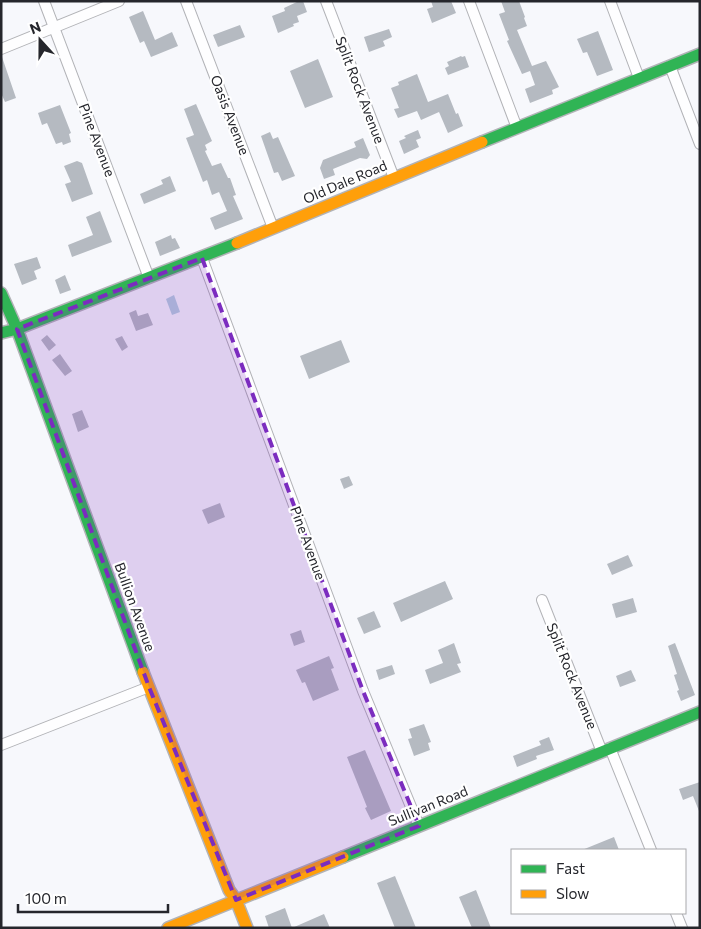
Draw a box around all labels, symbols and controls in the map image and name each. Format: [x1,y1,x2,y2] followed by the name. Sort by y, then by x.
[15,15,65,65] north arrow
[27,18,43,37] text: N
[332,34,389,146] street label: Split Rock Avenue
[207,72,254,157] street label: Oasis Avenue
[76,101,119,179] street label: Pine Avenue
[300,156,389,207] street label: Old Dale Road
[287,504,330,582] street label: Pine Avenue
[112,560,159,654] street label: Bullion Avenue
[543,620,602,731] street label: Split Rock Avenue
[385,782,470,829] street label: Sullivan Road
[511,849,686,914] legend
[556,859,585,877] text: Fast
[18,882,168,914] scale bar
[556,884,589,902] text: Slow
[25,889,67,907] text: 100 m

